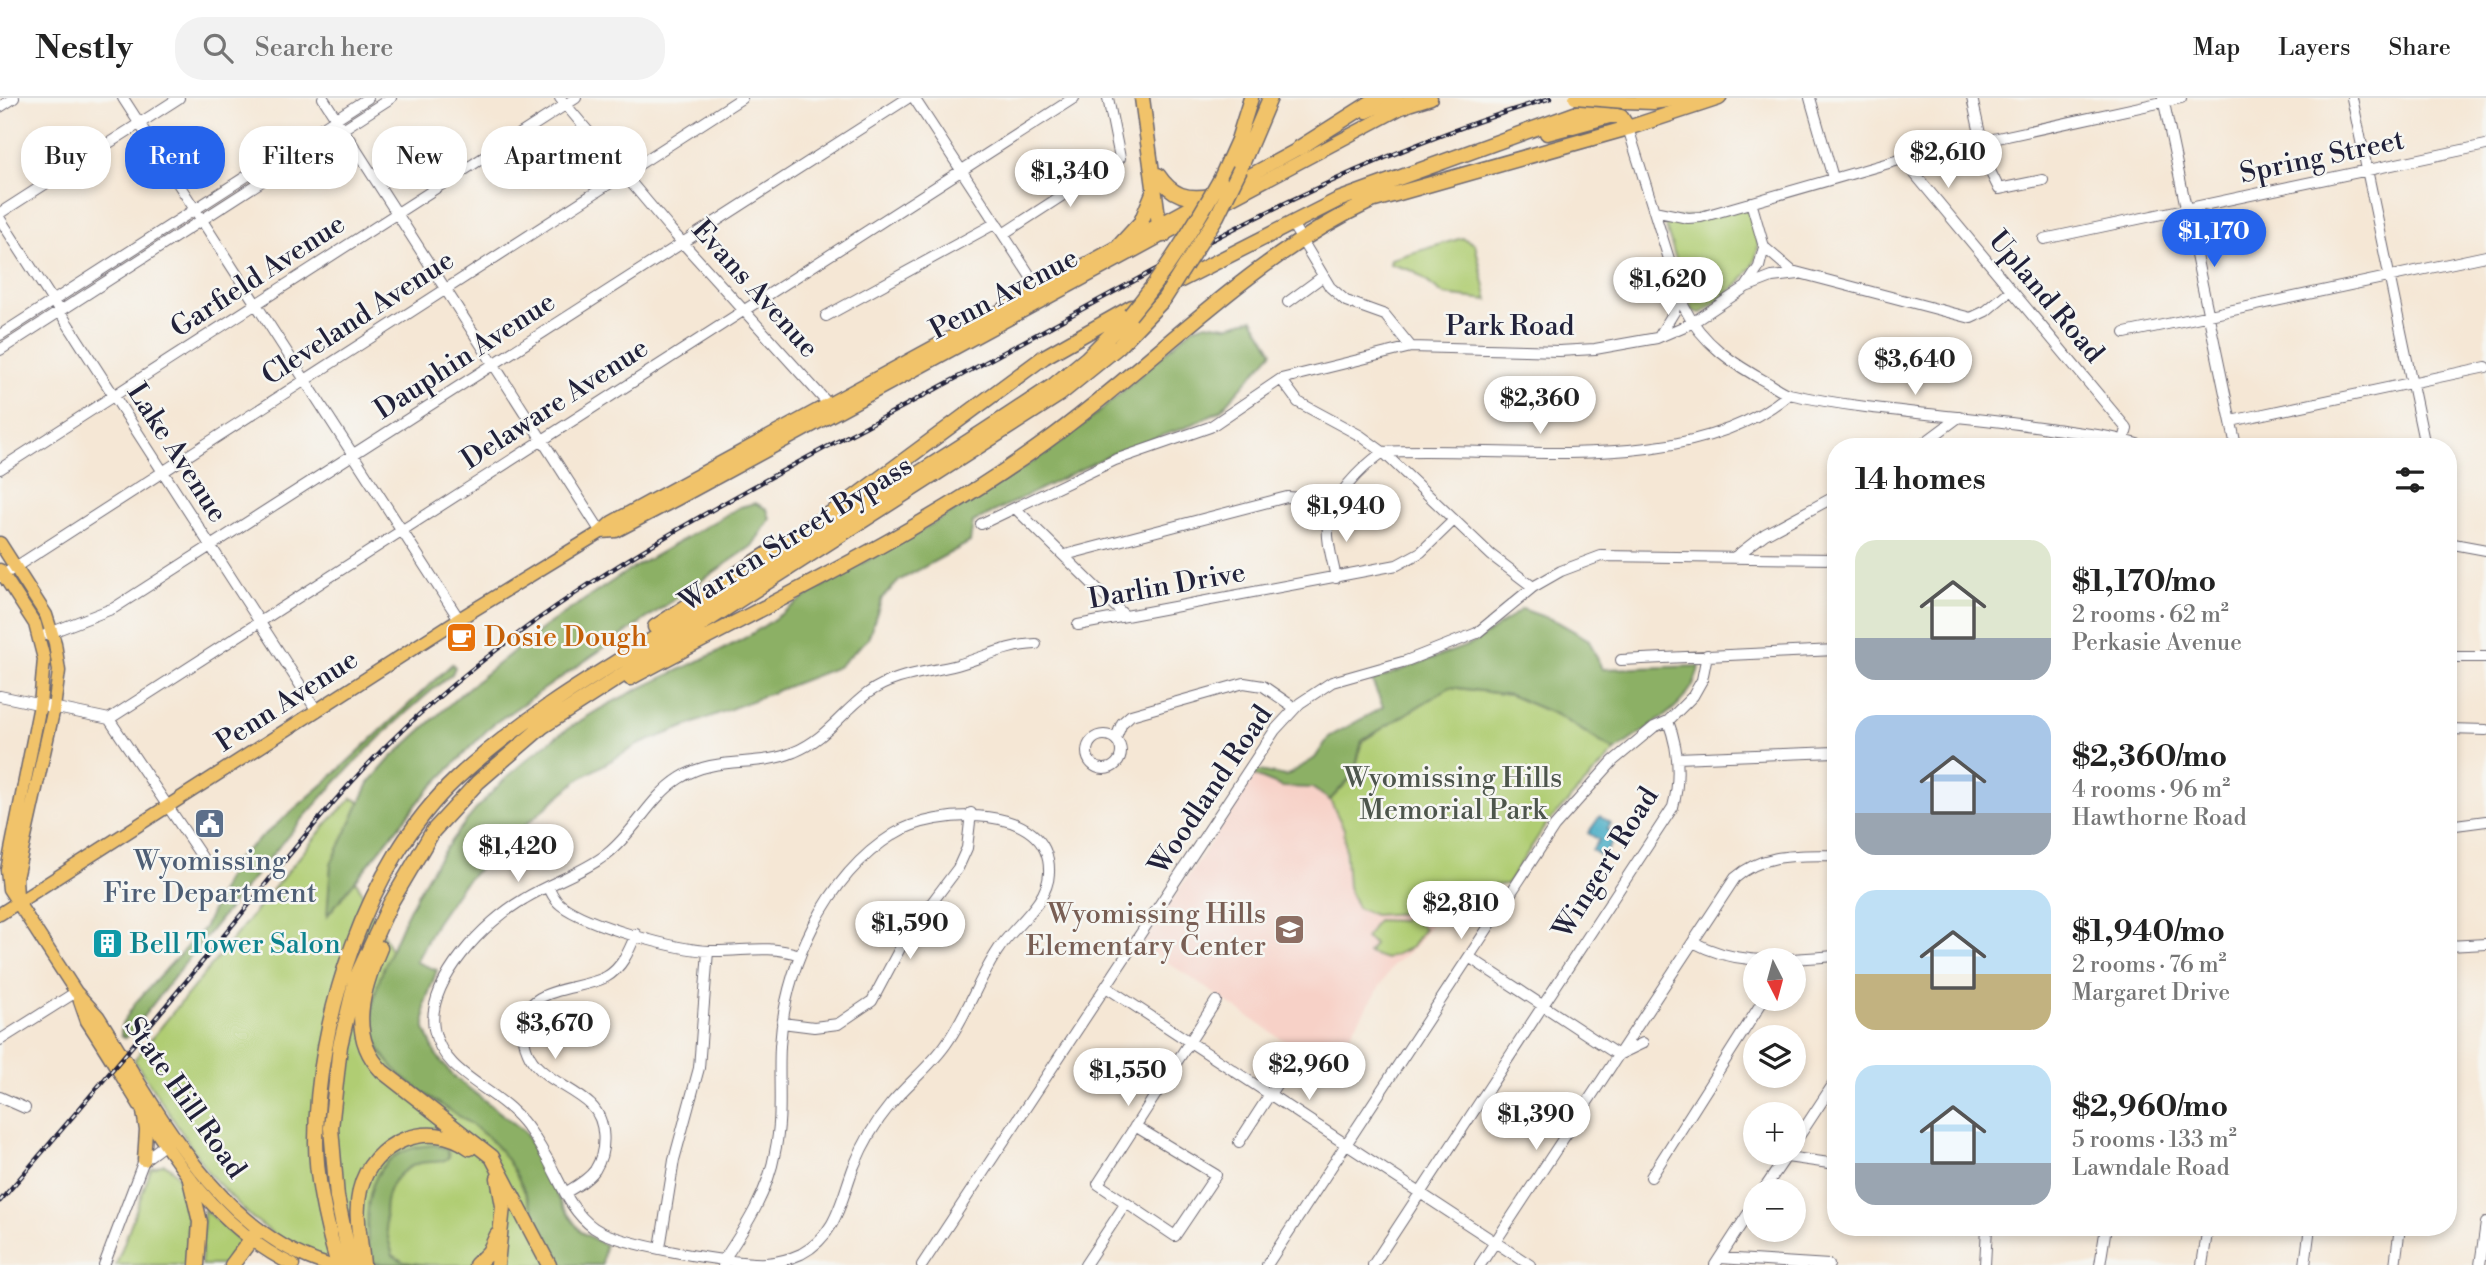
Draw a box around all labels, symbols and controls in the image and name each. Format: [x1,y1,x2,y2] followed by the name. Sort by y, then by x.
[175,17,665,80] search box
[35,28,133,69] text: Nestly
[199,29,237,67] icon: search
[255,32,393,64] text: Search here
[2193,33,2240,63] text: Map
[2278,33,2350,63] text: Layers
[2388,33,2451,63] text: Share
[2237,122,2407,191] street label: Spring Street
[21,126,111,189] chip: Buy
[125,126,225,189] chip: Rent
[239,126,358,189] chip: Filters
[372,126,467,189] chip: New
[481,126,647,189] chip: Apartment
[1891,130,2005,190] pin: $2,610
[1910,139,1986,167] text: $2,610
[1013,150,1127,209] pin: $1,340
[1031,158,1109,186] text: $1,340
[164,207,352,345] street label: Garfield Avenue
[2157,209,2271,269] pin: $1,170
[684,213,826,365] street label: Evans Avenue
[2178,218,2250,246] text: $1,170
[1980,224,2112,370] street label: Upland Road
[924,240,1084,348] street label: Penn Avenue
[255,243,461,393] street label: Cleveland Avenue
[1611,258,1725,317] pin: $1,620
[1629,266,1707,294] text: $1,620
[368,284,562,428] street label: Dauphin Avenue
[1446,309,1575,344] street label: Park Road
[455,331,655,477] street label: Delaware Avenue
[1858,338,1972,397] pin: $3,640
[1874,346,1956,374] text: $3,640
[1483,376,1597,436] pin: $2,360
[119,377,235,529] street label: Lake Avenue
[1500,385,1580,413] text: $2,360
[672,448,919,620] street label: Warren Street Bypass
[1855,461,1986,499] text: 14 homes
[2391,461,2429,499] icon: filters
[1289,484,1403,544] pin: $1,940
[1307,493,1385,521] text: $1,940
[1086,555,1248,617] street label: Darlin Drive
[2072,563,2216,601] text: $1,170/mo
[1911,568,1995,652] icon: home
[2072,601,2229,629] text: 2 rooms · 62 m²
[444,620,478,654] cafe icon: Dosie Dough
[484,620,648,655] place label: Dosie Dough
[2072,629,2242,657] text: Perkasie Avenue
[209,642,365,760] street label: Penn Avenue
[1141,699,1281,882] street label: Woodland Road
[2072,738,2227,776] text: $2,360/mo
[1911,743,1995,827] icon: home
[1343,761,1562,828] park label: Wyomissing Hills Memorial Park
[2072,776,2230,804] text: 4 rooms · 96 m²
[1545,781,1666,946] street label: Wingert Road
[2072,804,2247,832] text: Hawthorne Road
[193,807,227,841] public building icon: Wyomissing Fire Department
[461,824,575,884] pin: $1,420
[479,833,557,861] text: $1,420
[103,844,317,911] place label: Wyomissing Fire Department
[1404,882,1518,941] pin: $2,810
[1423,890,1499,918] text: $2,810
[1026,897,1266,964] place label: Wyomissing Hills Elementary Center
[853,902,967,961] pin: $1,590
[871,910,949,938] text: $1,590
[1272,913,1306,947] school or university icon: Wyomissing Hills Elementary Center
[2072,913,2225,951] text: $1,940/mo
[1911,918,1995,1002] icon: home
[90,927,124,961] building icon: Bell Tower Salon
[129,927,341,962] place label: Bell Tower Salon
[1743,948,1806,1012] north arrow
[1743,948,1806,1242] map controls
[2072,951,2227,979] text: 2 rooms · 76 m²
[2072,979,2230,1007] text: Margaret Drive
[498,1002,612,1061] pin: $3,670
[116,1010,254,1186] street label: State Hill Road
[516,1010,594,1038] text: $3,670
[1743,1025,1806,1088] button: layers
[1252,1042,1366,1102] pin: $2,960
[1071,1048,1185,1108] pin: $1,550
[1269,1051,1349,1079] text: $2,960
[1089,1057,1167,1085] text: $1,550
[2072,1088,2228,1126] text: $2,960/mo
[1479,1093,1593,1152] pin: $1,390
[1911,1093,1995,1177] icon: home
[1497,1101,1575,1129] text: $1,390
[1743,1102,1806,1165] button: +
[2072,1126,2237,1154] text: 5 rooms · 133 m²
[2072,1154,2229,1182] text: Lawndale Road
[1743,1179,1806,1242] button: −

